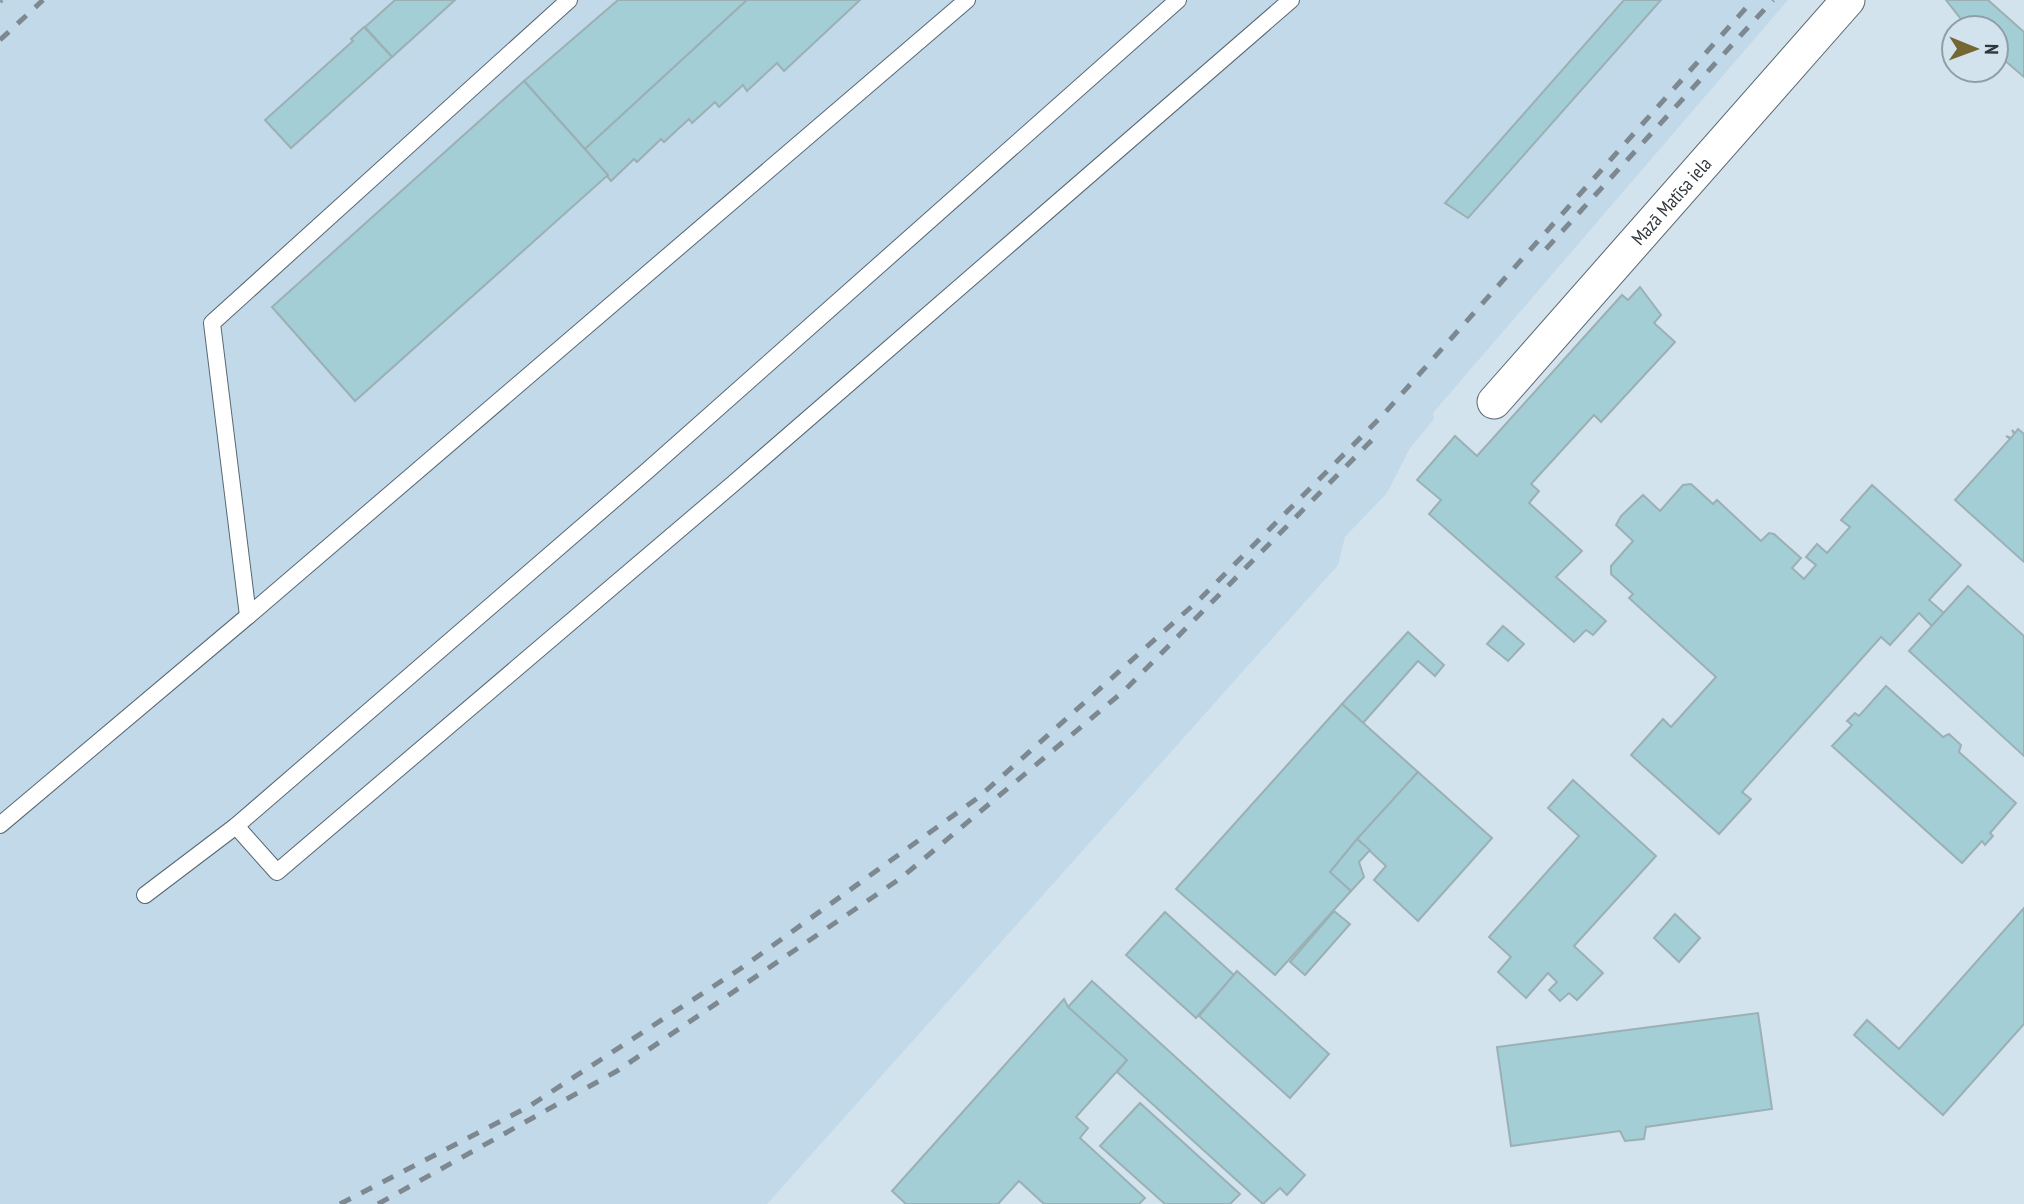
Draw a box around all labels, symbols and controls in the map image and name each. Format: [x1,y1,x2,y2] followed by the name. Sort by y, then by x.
[1940,14,2010,84] north arrow
[1980,44,2004,55] text: N
[1626,152,1716,250] street label: Mazā Matīsa iela

